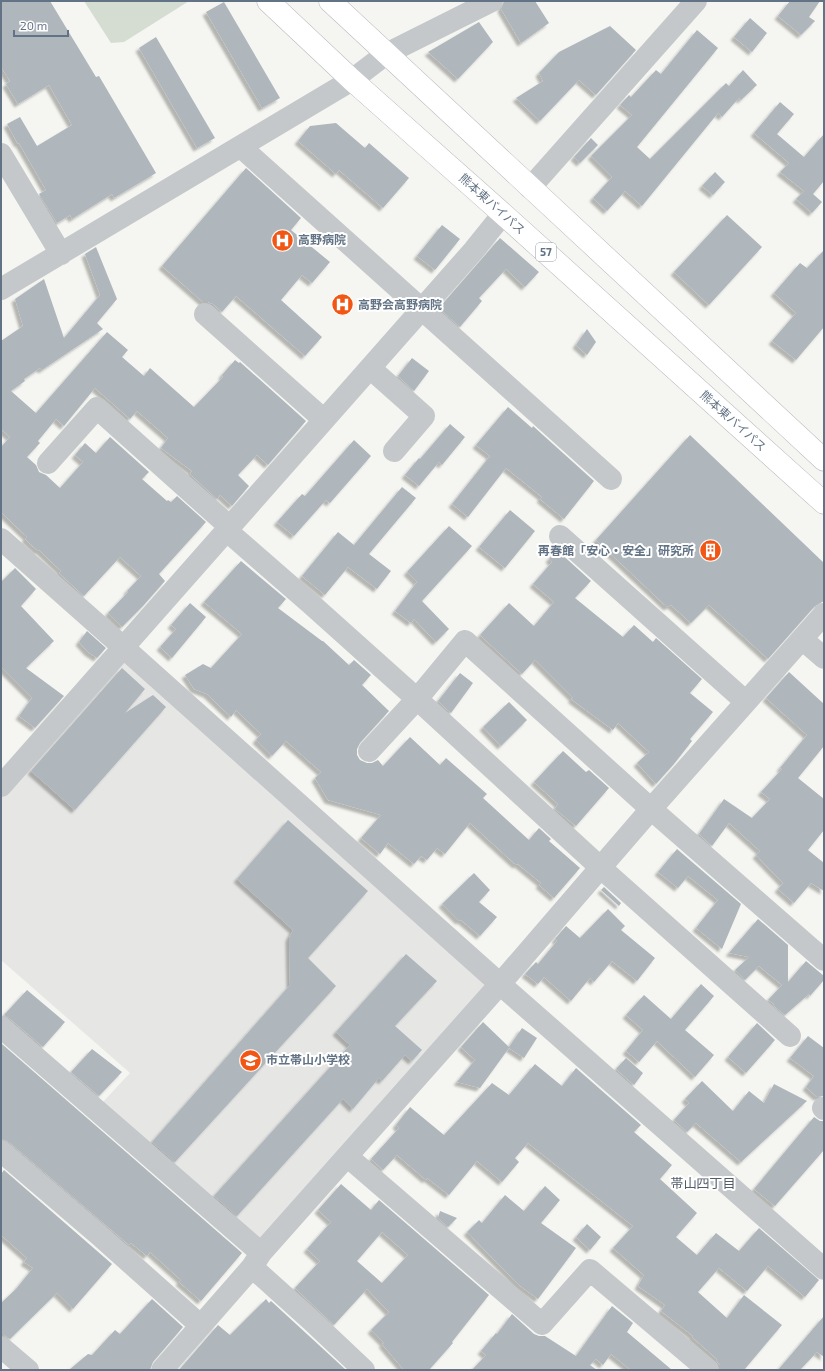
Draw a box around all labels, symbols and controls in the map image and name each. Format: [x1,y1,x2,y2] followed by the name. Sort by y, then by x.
[14,12,68,38] scale bar
[20,18,47,32] text: 20 m
[457,170,528,236] street label: 熊本東バイパス
[270,227,296,253] hospital icon: 高野病院
[298,232,346,246] place label: 高野病院
[536,243,556,261] road number: 57
[330,292,356,318] hospital icon: 高野会高野病院
[358,297,442,311] place label: 高野会高野病院
[698,387,769,453] street label: 熊本東バイパス
[697,538,723,564] building icon: 再春館「安心・安全」研究所
[538,543,694,557] place label: 再春館「安心・安全」研究所
[238,1047,264,1073] school or university icon: 市立帯山小学校
[266,1052,350,1066] place label: 市立帯山小学校
[670,1175,736,1191] district label: 帯山四丁目

